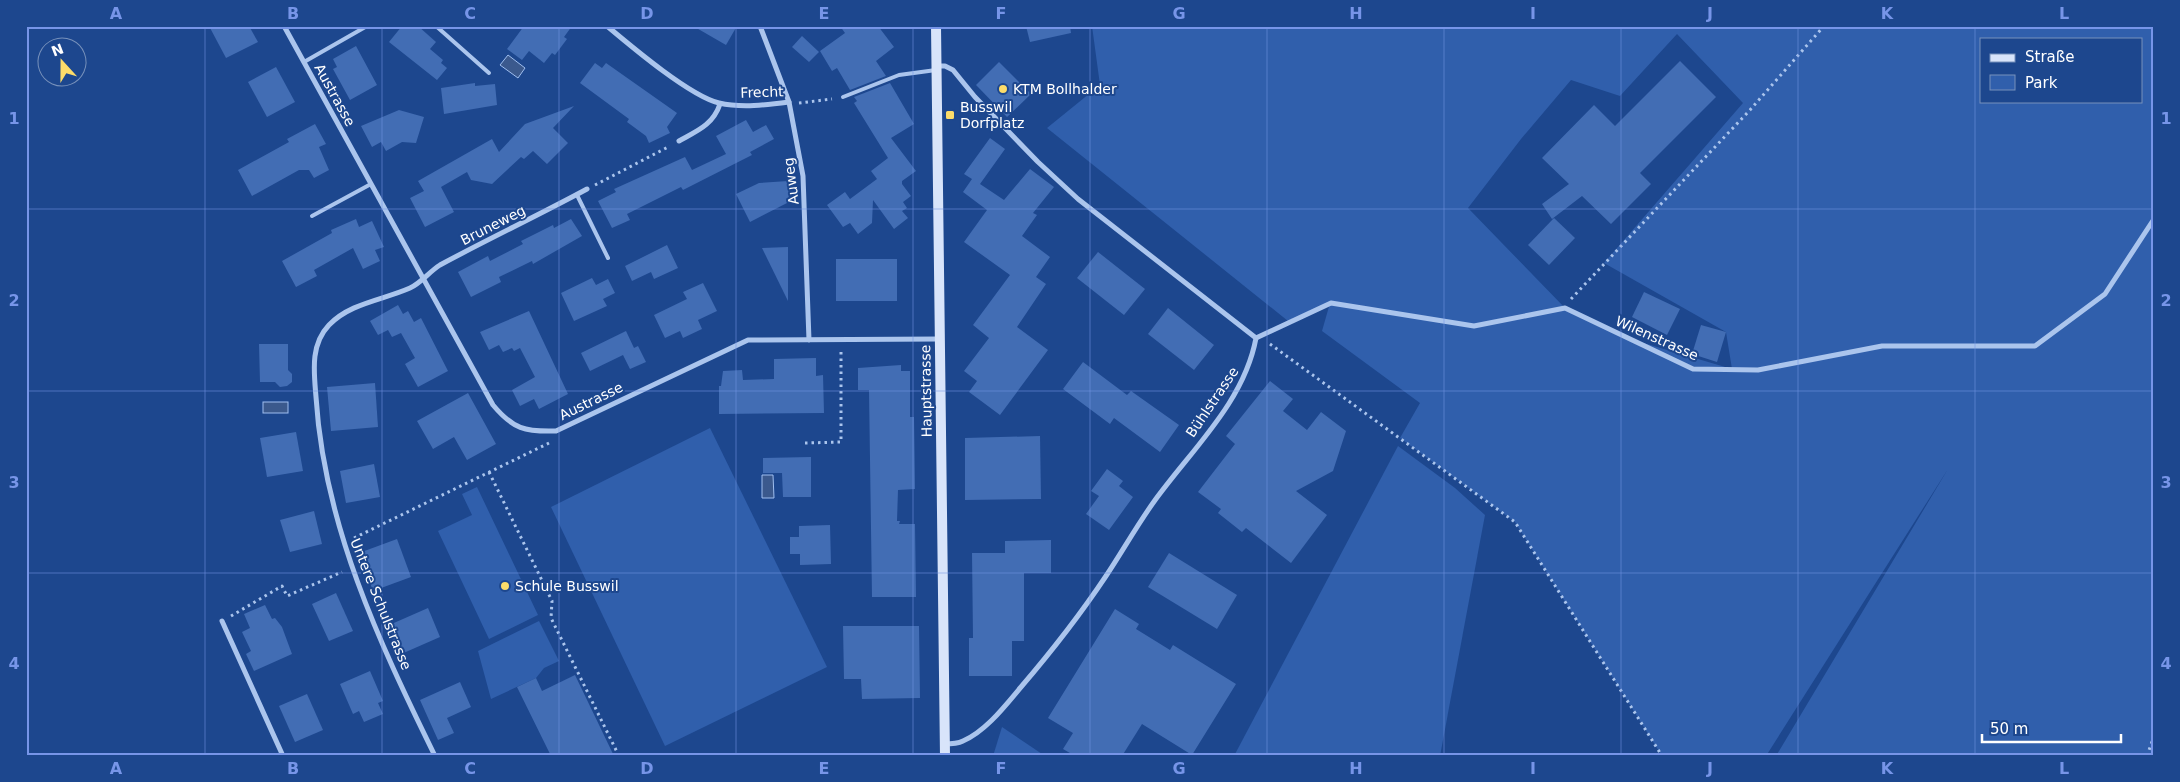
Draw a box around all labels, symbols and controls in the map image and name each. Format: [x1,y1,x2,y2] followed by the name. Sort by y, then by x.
[110,4,123,23] text: A
[287,4,299,23] text: B
[464,4,476,23] text: C
[640,4,654,23] text: D
[819,4,829,23] text: E
[996,4,1006,23] text: F
[1172,4,1186,23] text: G
[1349,4,1363,23] text: H
[1530,4,1536,23] text: I
[1706,4,1713,23] text: J
[1881,4,1894,23] text: K
[2059,4,2069,23] text: L
[38,38,88,88] north arrow
[1980,38,2142,102] legend
[49,40,66,59] text: N
[2025,48,2074,66] text: Straße
[311,61,359,129] street label: Austrasse
[2025,74,2058,92] text: Park
[1013,81,1117,97] place label: KTM Bollhalder
[740,83,784,101] street label: Frecht
[997,83,1009,95] marker: KTM Bollhalder
[960,99,1024,131] place label: Busswil Dorfplatz
[8,109,20,128] text: 1
[944,109,956,121] marker: Busswil Dorfplatz
[2160,109,2172,128] text: 1
[780,156,802,206] street label: Auweg
[458,202,528,248] street label: Bruneweg
[8,291,20,310] text: 2
[2160,291,2172,310] text: 2
[1613,313,1701,363] street label: Wilenstrasse
[917,345,935,437] street label: Hauptstrasse
[1183,364,1241,440] street label: Bühlstrasse
[557,379,625,423] street label: Austrasse
[8,473,20,492] text: 3
[2160,473,2172,492] text: 3
[347,536,415,672] street label: Untere Schulstrasse
[515,578,619,594] place label: Schule Busswil
[499,580,511,592] marker: Schule Busswil
[8,654,20,673] text: 4
[2160,654,2172,673] text: 4
[1982,712,2121,744] scale bar
[1990,720,2028,738] text: 50 m
[110,759,123,778] text: A
[287,759,299,778] text: B
[464,759,476,778] text: C
[640,759,654,778] text: D
[819,759,829,778] text: E
[996,759,1006,778] text: F
[1172,759,1186,778] text: G
[1349,759,1363,778] text: H
[1530,759,1536,778] text: I
[1706,759,1713,778] text: J
[1881,759,1894,778] text: K
[2059,759,2069,778] text: L

